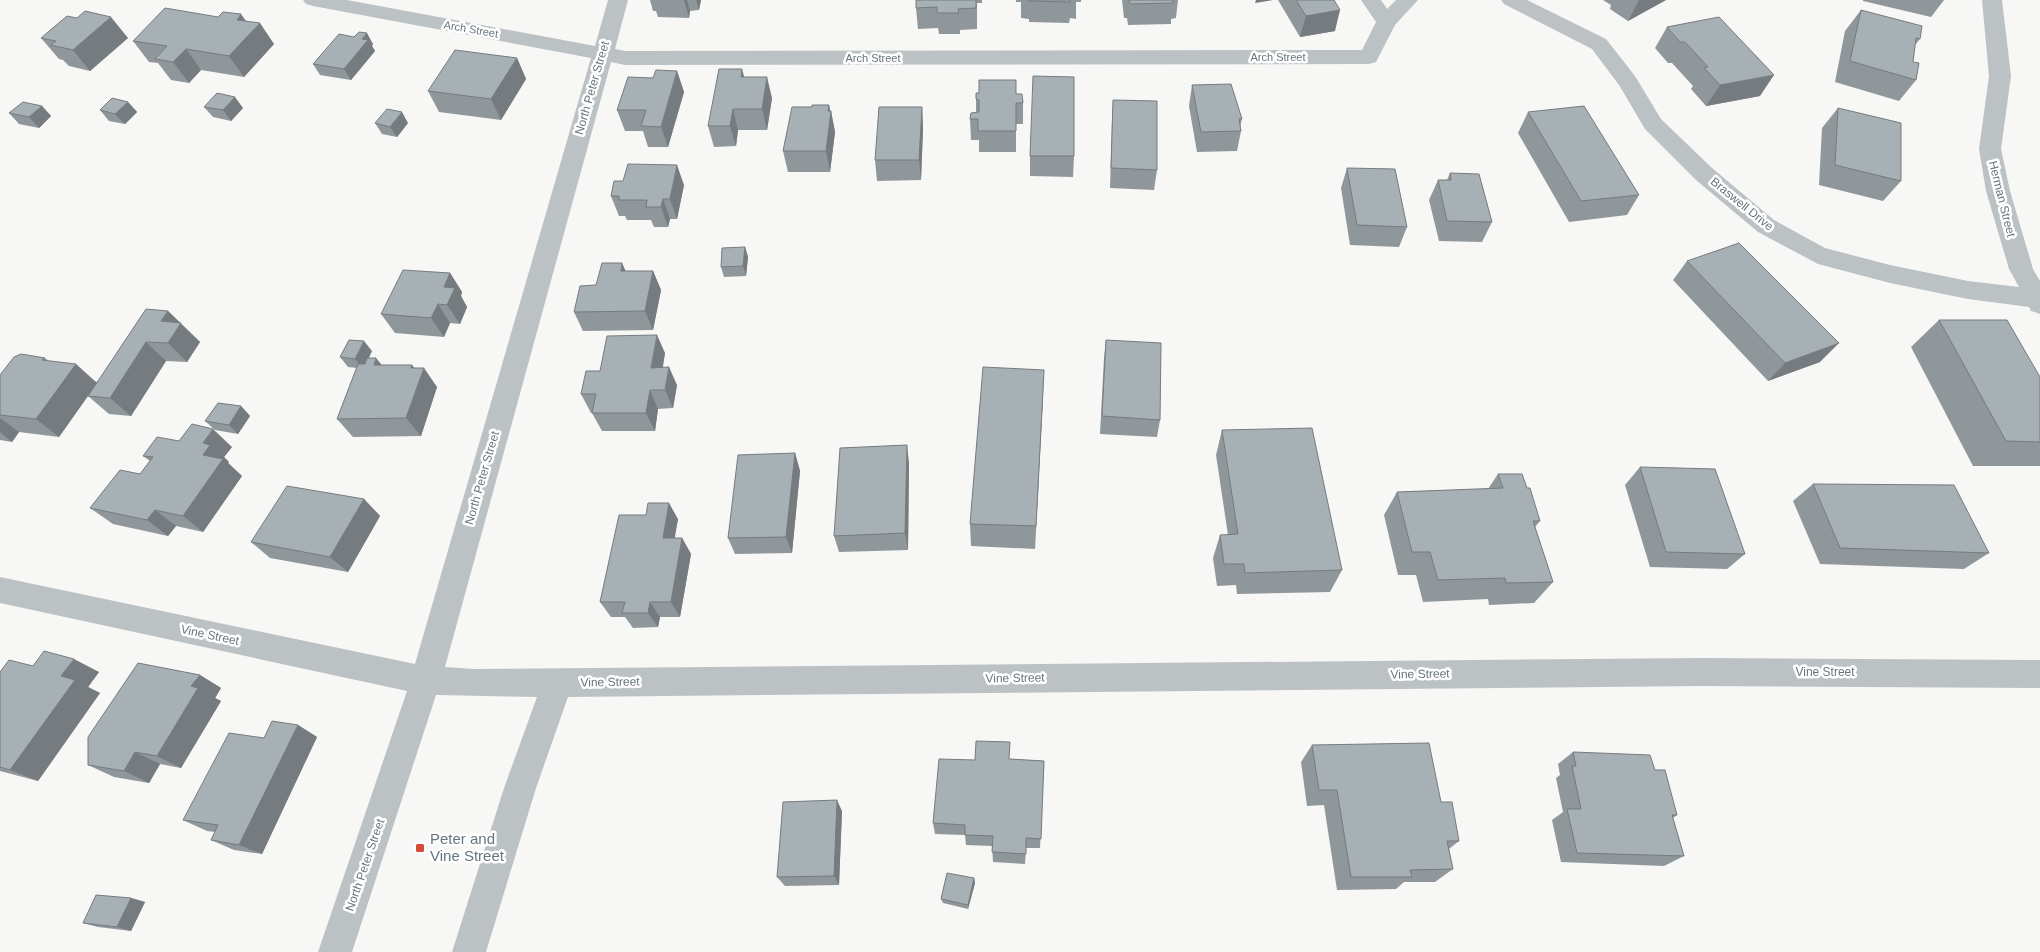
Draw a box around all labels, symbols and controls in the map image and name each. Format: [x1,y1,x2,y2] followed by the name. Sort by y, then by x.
[443,18,499,40] street label: Arch Street
[572,39,612,136] street label: North Peter Street
[1250,51,1306,63] street label: Arch Street
[845,52,901,64] street label: Arch Street
[1986,159,2018,239] street label: Herman Street
[1708,174,1776,234] street label: Braswell Drive
[462,429,502,526] street label: North Peter Street
[180,622,241,648] street label: Vine Street
[1795,665,1855,679] street label: Vine Street
[1390,666,1450,682] street label: Vine Street
[985,670,1045,686] street label: Vine Street
[580,674,640,690] street label: Vine Street
[343,816,388,913] street label: North Peter Street
[430,830,505,864] place label: Peter and Vine Street
[414,842,426,854] marker: Peter and Vine Street

